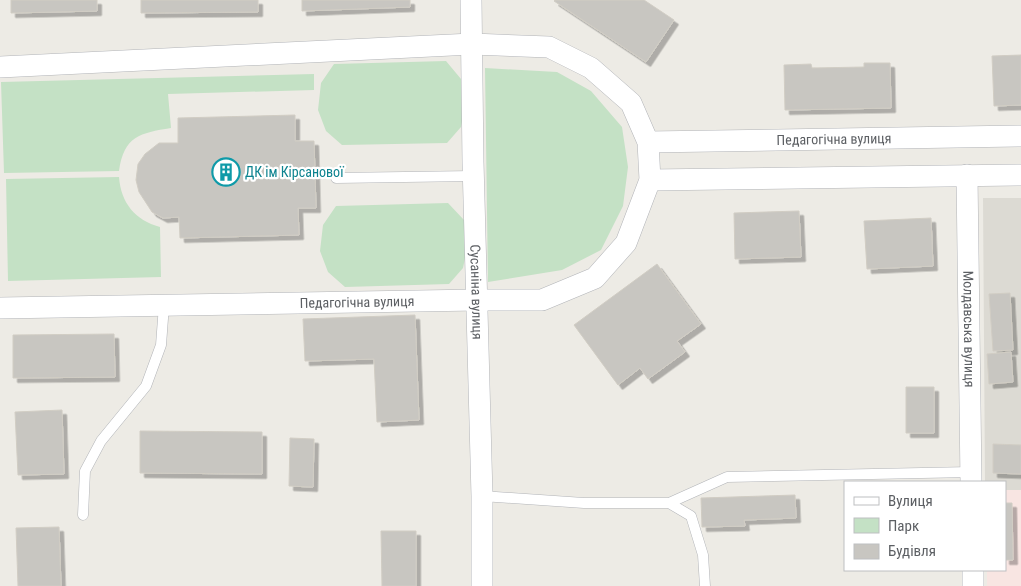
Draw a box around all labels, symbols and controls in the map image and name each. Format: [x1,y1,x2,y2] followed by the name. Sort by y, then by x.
[776,130,892,148] street label: Педагогічна вулиця
[211,157,241,187] building icon: ДК ім Кірсанової
[245,164,344,180] place label: ДК ім Кірсанової
[467,244,486,340] street label: Сусаніна вулиця
[960,270,978,388] street label: Молдавська вулиця
[300,293,414,311] street label: Педагогічна вулиця
[844,481,1006,571] legend
[888,492,933,510] text: Вулиця
[888,517,919,535] text: Парк
[888,542,936,560] text: Будівля

